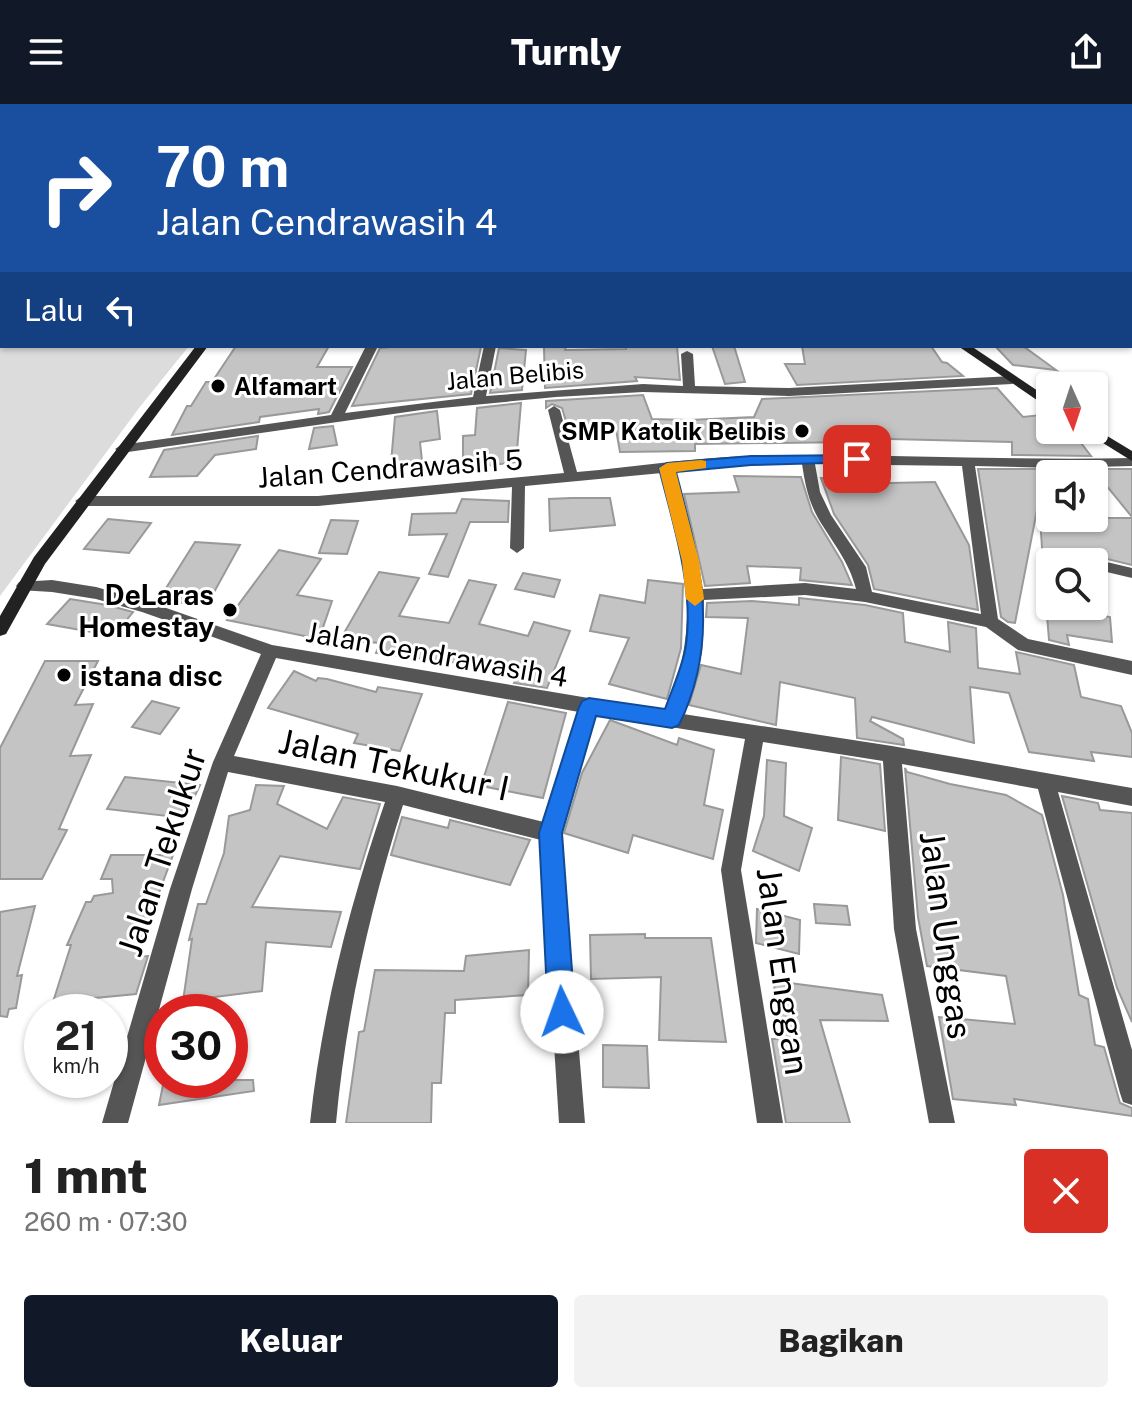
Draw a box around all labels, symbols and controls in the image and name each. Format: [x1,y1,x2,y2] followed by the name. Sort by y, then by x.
[24,30,68,74] icon: menu
[1064,30,1108,74] icon: share
[511,31,621,73] text: Turnly
[156,134,289,200] text: 70 m
[24,136,128,240] icon: right
[156,201,497,243] text: Jalan Cendrawasih 4
[99,288,143,332] icon: left
[24,292,83,328] text: Lalu
[445,355,585,395] street label: Jalan Belibis
[234,372,337,400] place label: Alfamart
[1036,372,1108,444] north arrow
[1036,372,1108,620] map controls
[209,377,227,395] marker: Alfamart
[561,417,786,445] place label: SMP Katolik Belibis
[793,422,811,440] marker: SMP Katolik Belibis
[823,425,891,493] pin
[835,437,879,481] icon: arrive
[256,442,524,494] street label: Jalan Cendrawasih 5
[1036,460,1108,532] button: sound
[1036,548,1108,620] button: search
[78,578,214,643] place label: DeLaras Homestay
[221,601,239,619] marker: DeLaras Homestay
[303,615,571,693] street label: Jalan Cendrawasih 4
[80,659,223,692] place label: istana disc
[55,666,73,684] marker: istana disc
[275,721,513,809] street label: Jalan Tekukur I
[110,743,214,961] street label: Jalan Tekukur
[912,828,980,1042] street label: Jalan Unggas
[749,865,817,1077] street label: Jalan Enggan
[520,970,604,1054] position arrow
[144,994,248,1098] speed limit sign: 30
[55,1012,97,1059] text: 21
[52,1054,100,1078] text: km/h
[24,1147,148,1204] text: 1 mnt
[1024,1149,1108,1233] button: close
[24,1206,188,1237] text: 260 m · 07:30
[24,1295,558,1387] button: Keluar
[574,1295,1108,1387] button: Bagikan

